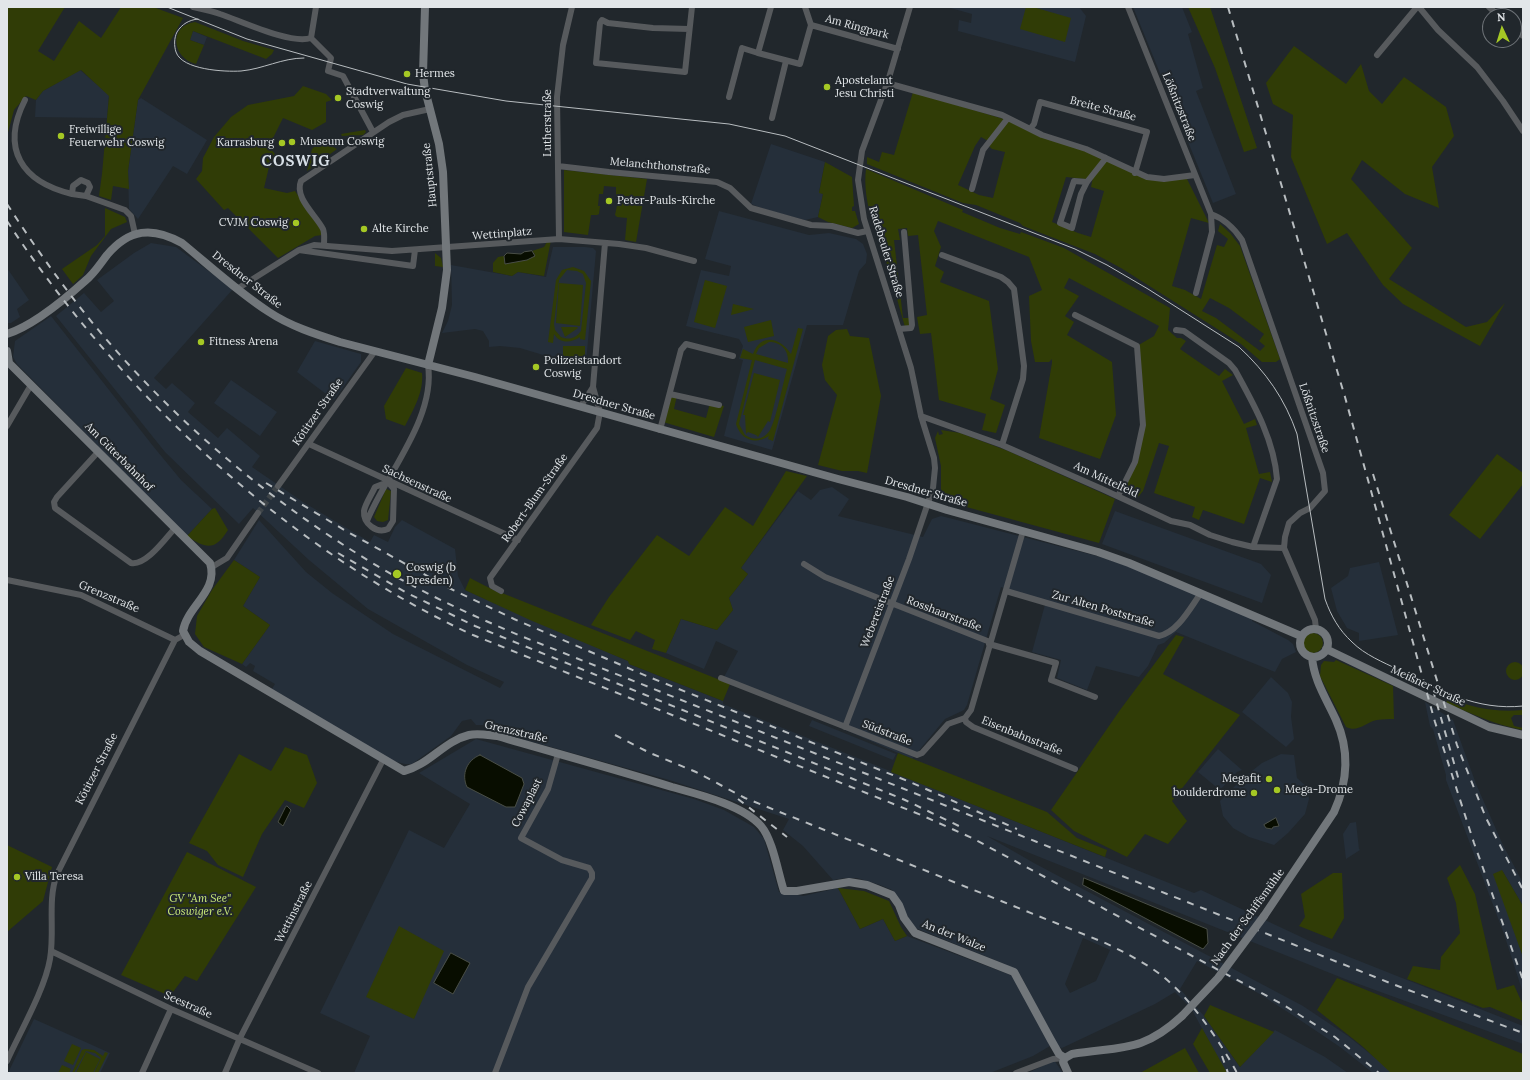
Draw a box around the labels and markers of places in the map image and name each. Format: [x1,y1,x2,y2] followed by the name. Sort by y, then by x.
[415,67,455,81] place label: Hermes
[402,69,412,79] marker: Hermes
[835,74,894,100] place label: Apostelamt Jesu Christi
[822,82,832,92] marker: Apostelamt Jesu Christi
[346,85,430,111] place label: Stadtverwaltung Coswig
[333,93,343,103] marker: Stadtverwaltung Coswig
[69,123,164,149] place label: Freiwillige Feuerwehr Coswig
[56,131,66,141] marker: Freiwillige Feuerwehr Coswig
[300,135,384,149] place label: Museum Coswig
[217,136,274,150] place label: Karrasburg
[287,137,297,147] marker: Museum Coswig
[277,138,287,148] marker: Karrasburg
[617,194,715,208] place label: Peter-Pauls-Kirche
[604,196,614,206] marker: Peter-Pauls-Kirche
[219,216,288,230] place label: CVJM Coswig
[291,218,301,228] marker: CVJM Coswig
[372,222,429,236] place label: Alte Kirche
[359,224,369,234] marker: Alte Kirche
[209,335,278,349] place label: Fitness Arena
[196,337,206,347] marker: Fitness Arena
[544,354,621,380] place label: Polizeistandort Coswig
[531,362,541,372] marker: Polizeistandort Coswig
[406,561,456,587] place label: Coswig (b Dresden)
[391,568,403,580] marker: Coswig (b Dresden)
[1222,772,1261,786] place label: Megafit
[1264,774,1274,784] marker: Megafit
[1285,783,1353,797] place label: Mega-Drome
[1272,785,1282,795] marker: Mega-Drome
[1173,786,1246,800] place label: boulderdrome
[1249,788,1259,798] marker: boulderdrome
[25,870,84,884] place label: Villa Teresa
[12,872,22,882] marker: Villa Teresa

